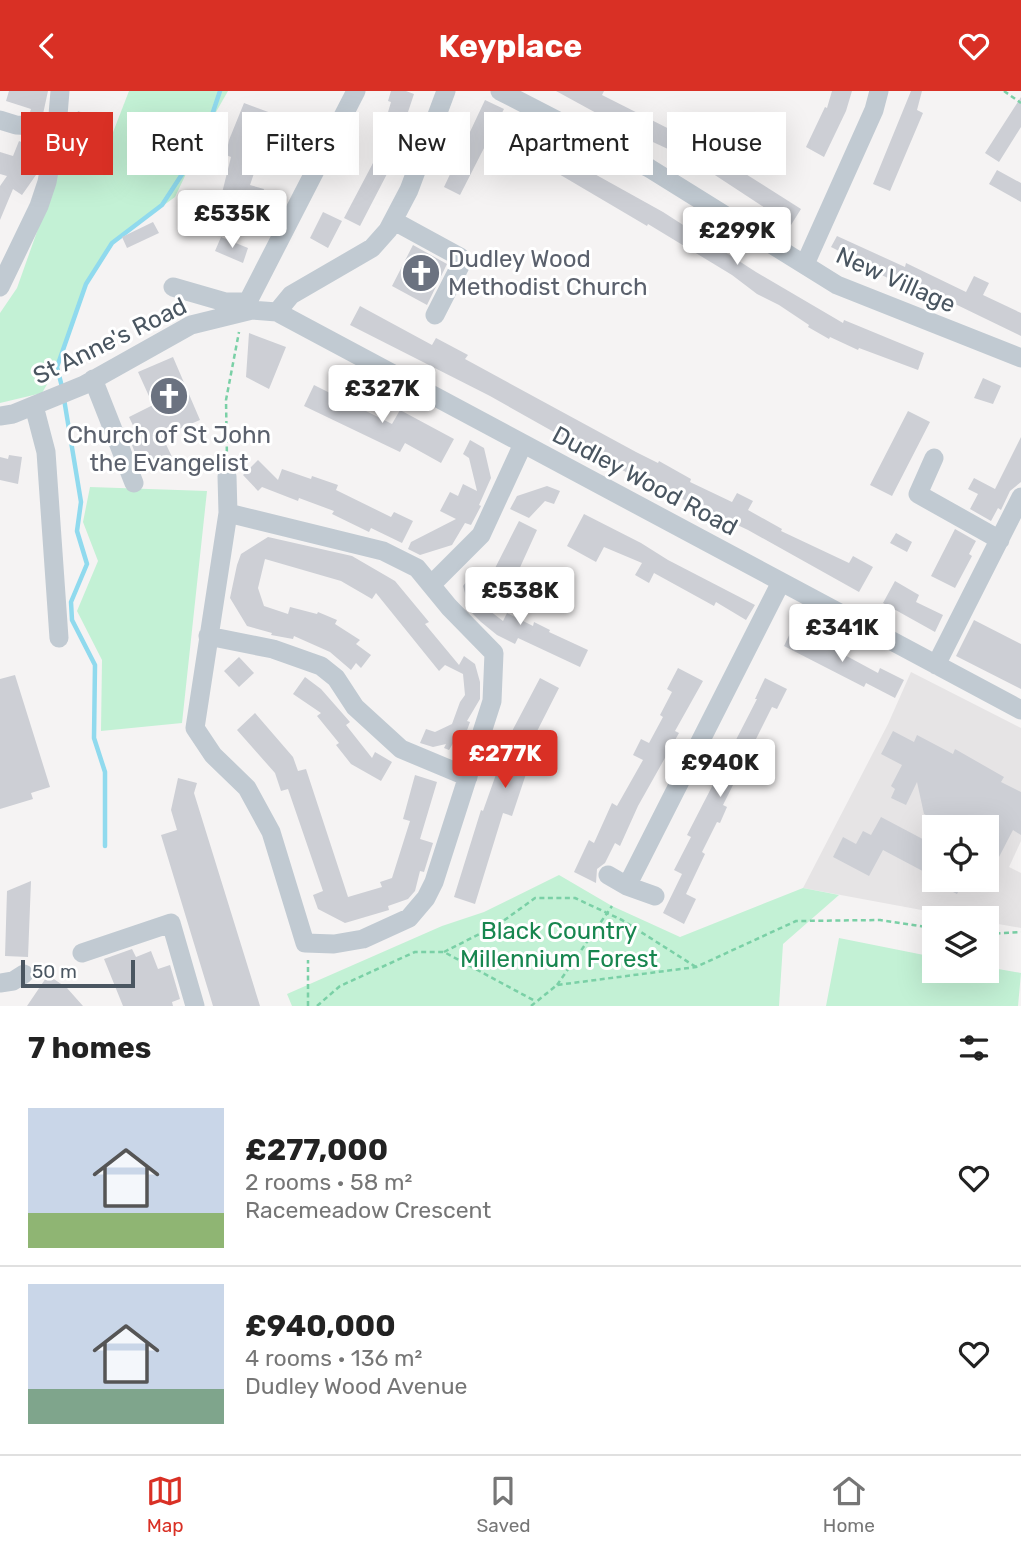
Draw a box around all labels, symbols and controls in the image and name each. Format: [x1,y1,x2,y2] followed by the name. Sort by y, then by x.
[28,27,66,65] icon: back
[439,27,582,65] text: Keyplace
[955,27,993,65] icon: heart
[21,112,113,175] chip: Buy
[127,112,228,175] chip: Rent
[242,112,359,175] chip: Filters
[373,112,470,175] chip: New
[484,112,653,175] chip: Apartment
[667,112,786,175] chip: House
[183,191,281,250] pin: £535K
[194,199,270,227] text: £535K
[688,207,786,267] pin: £299K
[699,216,775,244] text: £299K
[832,241,960,319] street label: New Village
[448,245,648,301] place label: Dudley Wood Methodist Church
[400,252,442,294] church icon: Dudley Wood Methodist Church
[29,292,191,390] street label: St Anne's Road
[333,365,431,425] pin: £327K
[344,374,420,402] text: £327K
[148,375,190,417] church icon: Church of St John the Evangelist
[548,420,742,542] street label: Dudley Wood Road
[67,421,271,477] place label: Church of St John the Evangelist
[471,567,569,627] pin: £538K
[481,576,559,604] text: £538K
[793,605,891,664] pin: £341K
[805,613,879,641] text: £341K
[456,731,554,790] pin: £277K
[468,739,542,767] text: £277K
[671,739,769,799] pin: £940K
[681,748,759,776] text: £940K
[922,815,999,983] map controls
[922,815,999,892] button: locate
[922,906,999,983] button: layers
[460,917,658,973] park label: Black Country Millennium Forest
[21,957,135,989] scale bar
[32,960,77,983] text: 50 m
[955,1029,993,1067] icon: filters
[28,1030,151,1066] text: 7 homes
[245,1132,388,1168] text: £277,000
[84,1136,168,1220] icon: home
[955,1159,993,1197] icon: heart
[245,1168,412,1196] text: 2 rooms · 58 m²
[245,1196,491,1224] text: Racemeadow Crescent
[245,1308,396,1344] text: £940,000
[84,1312,168,1396] icon: home
[955,1335,993,1373] icon: heart
[245,1344,422,1372] text: 4 rooms · 136 m²
[245,1372,467,1400] text: Dudley Wood Avenue
[146,1472,184,1537] tab: Map
[476,1472,531,1537] tab: Saved
[823,1472,875,1537] tab: Home

